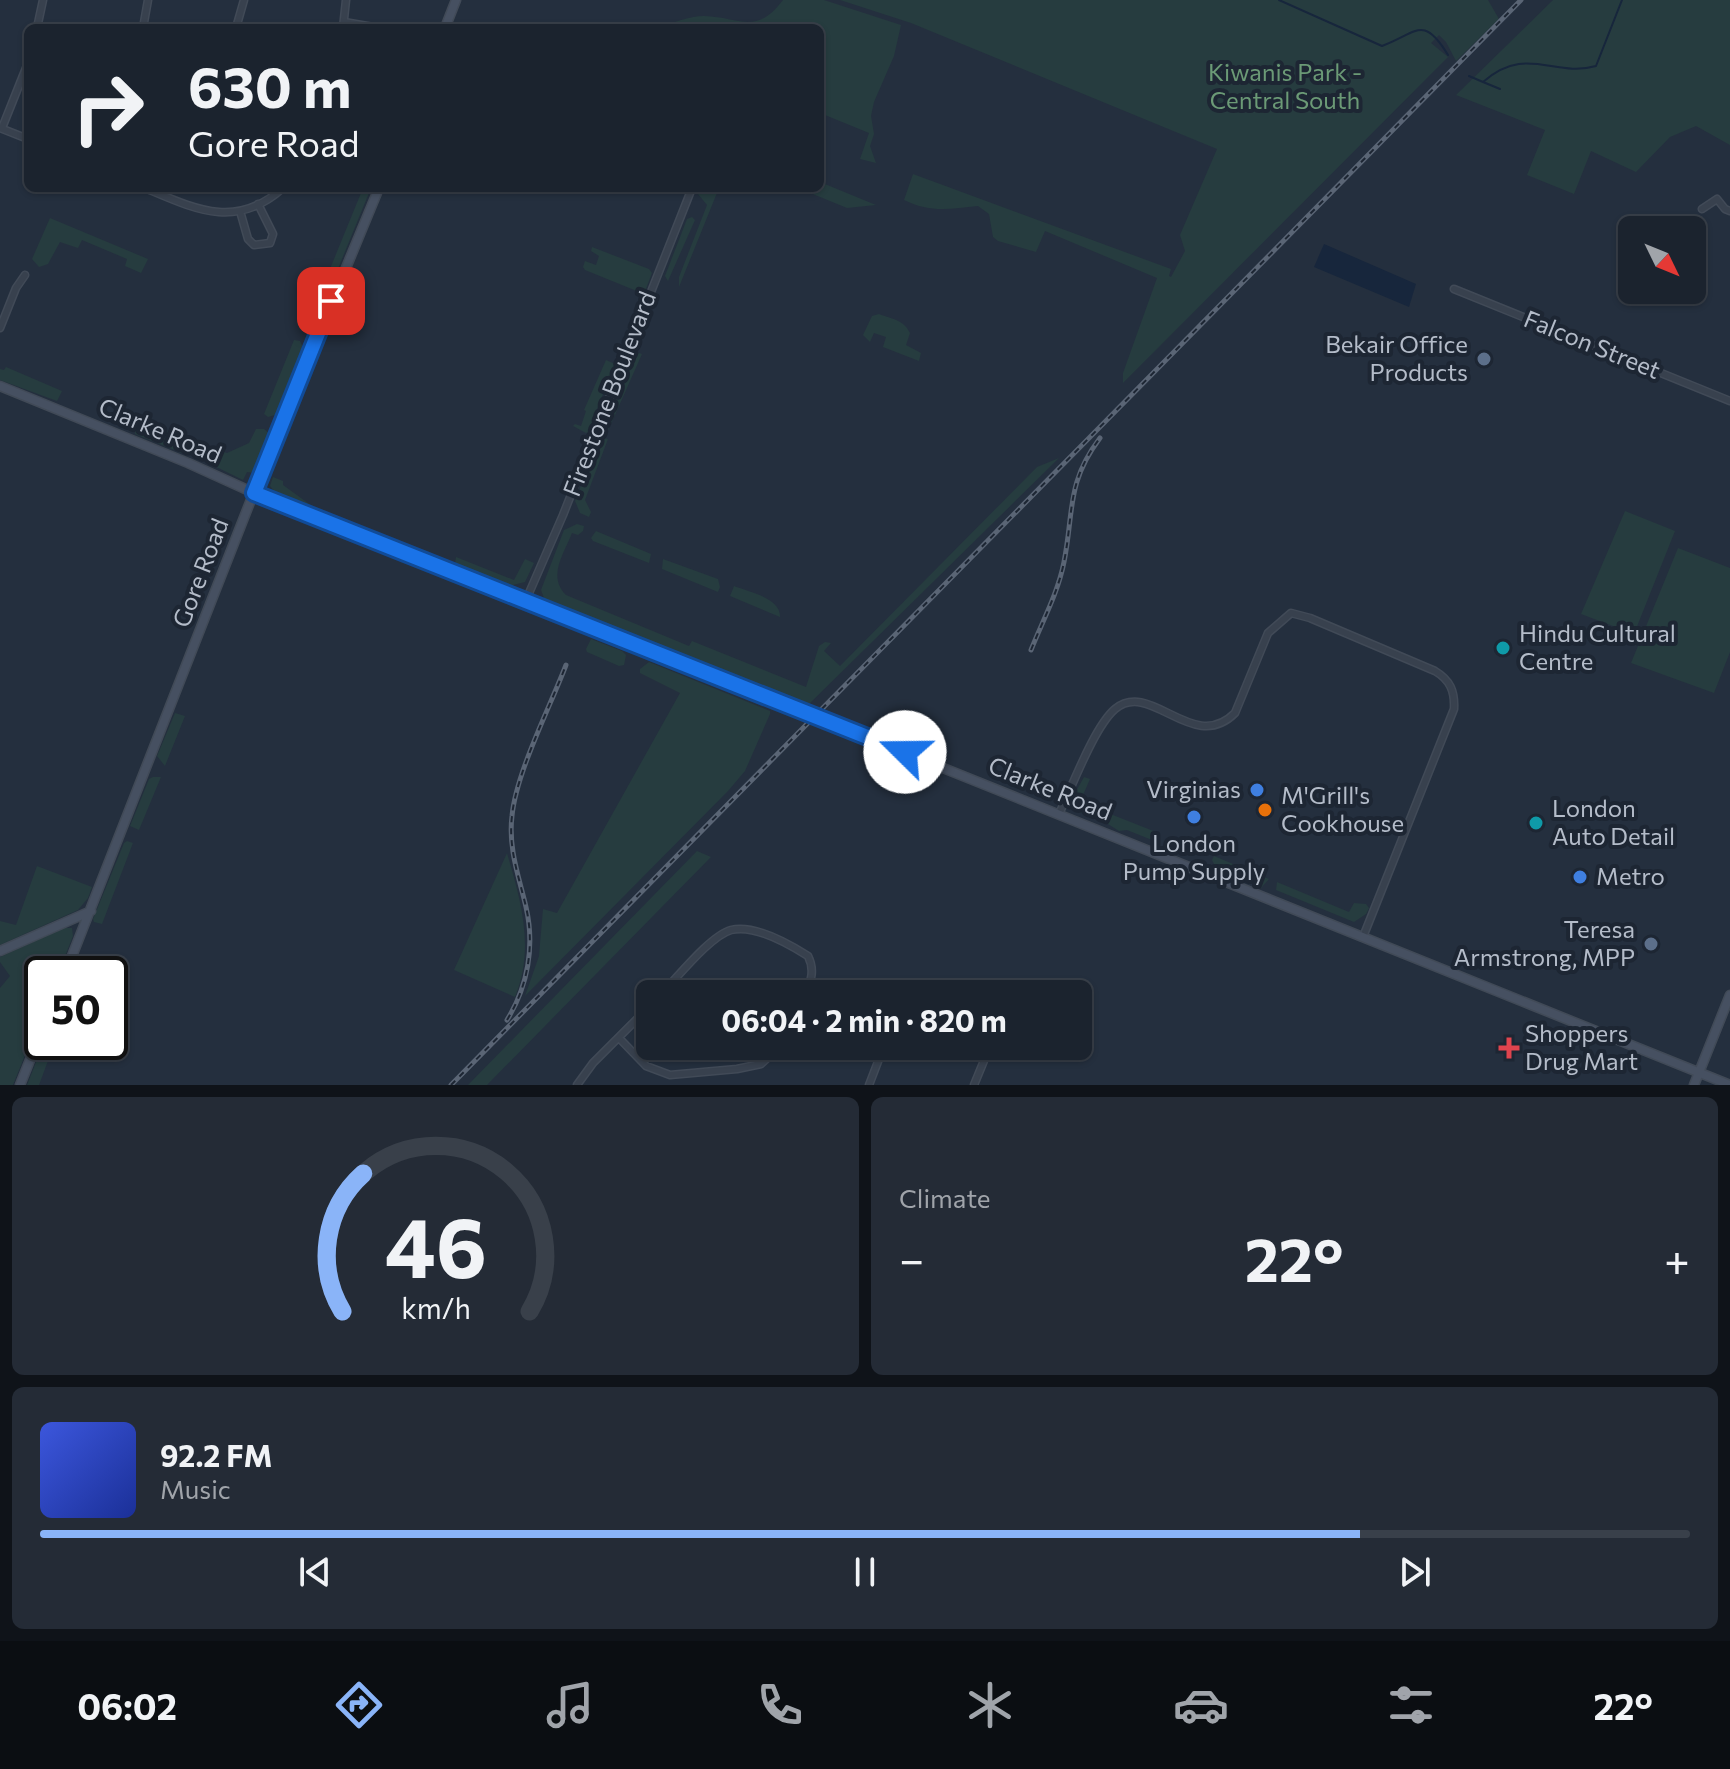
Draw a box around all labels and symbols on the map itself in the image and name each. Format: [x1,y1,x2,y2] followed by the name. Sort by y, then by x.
[1208,57,1362,114] park label: Kiwanis Park - Central South
[1618,216,1706,304] north arrow
[297,267,365,335] pin
[556,287,661,500] street label: Firestone Boulevard
[1520,303,1665,384] street label: Falcon Street
[1325,329,1468,386] place label: Bekair Office Products
[1475,350,1493,368] marker: Bekair Office Products
[95,391,226,468] street label: Clarke Road
[166,514,234,631] street label: Gore Road
[1519,618,1676,675] place label: Hindu Cultural Centre
[1494,639,1512,657] marker: Hindu Cultural Centre
[863,710,947,794] position arrow
[985,750,1116,825] street label: Clarke Road
[1146,774,1241,803] place label: Virginias
[1281,780,1404,837] place label: M'Grill's Cookhouse
[1248,781,1266,799] marker: Virginias
[1552,793,1675,850] place label: London Auto Detail
[1256,801,1274,819] marker: M'Grill's Cookhouse
[1185,808,1203,826] marker: London Pump Supply
[1527,814,1545,832] marker: London Auto Detail
[1123,828,1265,885] place label: London Pump Supply
[1596,861,1665,890] place label: Metro
[1571,868,1589,886] marker: Metro
[1454,914,1635,971] place label: Teresa Armstrong, MPP
[1642,935,1660,953] marker: Teresa Armstrong, MPP
[24,956,128,1060] speed limit sign: 50
[1525,1018,1638,1075] place label: Shoppers Drug Mart
[1500,1039,1518,1057] marker: Shoppers Drug Mart

